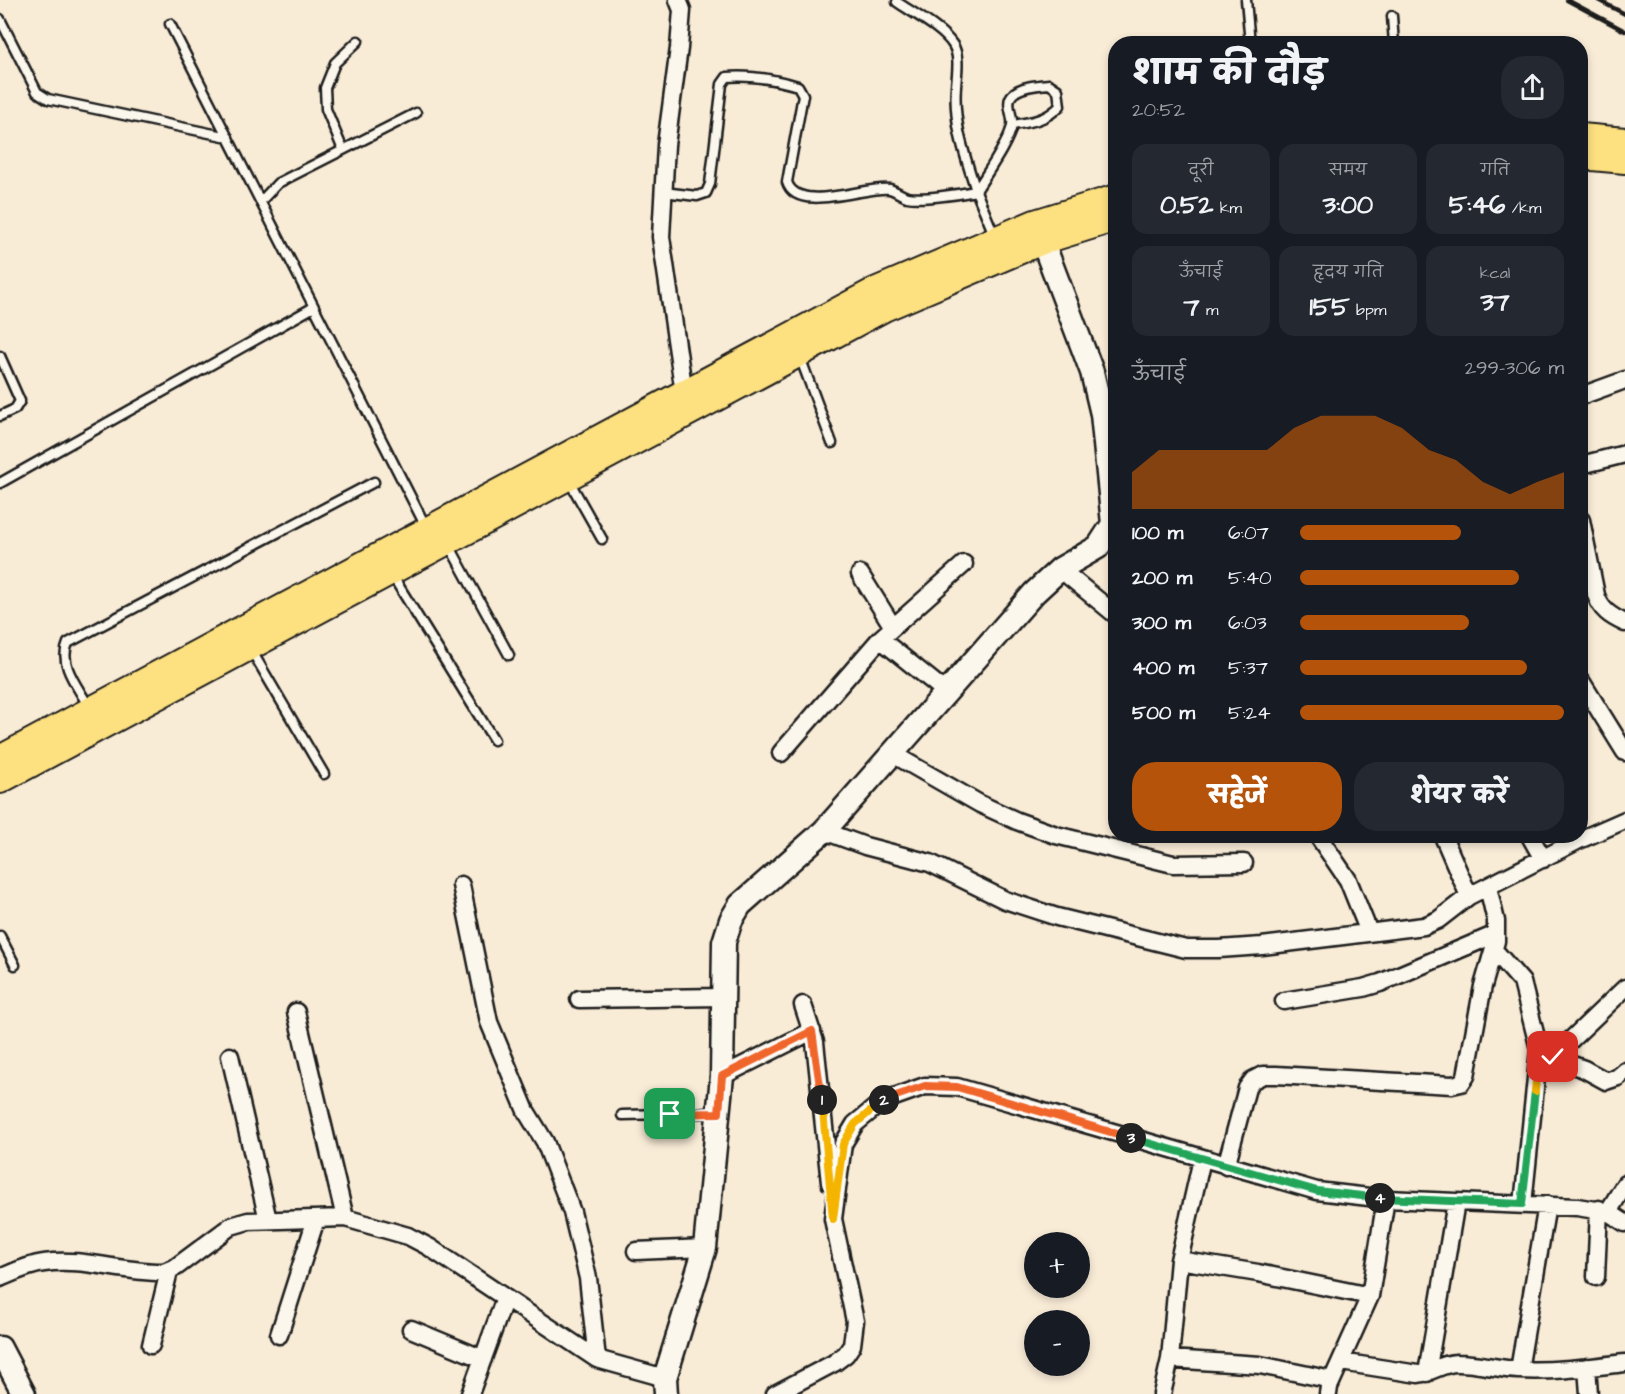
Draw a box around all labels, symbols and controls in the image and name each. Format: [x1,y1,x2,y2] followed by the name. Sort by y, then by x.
[1132,50,1326,96] text: शाम की दौड़
[1501,56,1564,119] button: share
[1132,96,1185,124] text: 20:52
[1188,159,1214,181] text: दूरी
[1329,159,1367,181] text: समय
[1480,159,1510,181] text: गति
[1160,187,1213,223] text: 0.52
[1323,187,1373,223] text: 3:00
[1449,187,1505,223] text: 5:46
[1213,197,1242,219] text: km
[1505,197,1541,219] text: /km
[1180,261,1222,283] text: ऊँचाई
[1313,261,1383,283] text: हृदय गति
[1480,262,1510,284] text: kcal
[1480,284,1510,320] text: 37
[1184,289,1200,325] text: 7
[1310,289,1350,325] text: 155
[1200,299,1218,321] text: m
[1350,299,1386,321] text: bpm
[1465,354,1564,382] text: 299–306 m
[1132,360,1186,388] text: ऊँचाई
[1132,519,1183,547] text: 100 m
[1228,519,1269,547] text: 6:07
[1132,564,1192,592] text: 200 m
[1228,564,1272,592] text: 5:40
[1132,609,1191,637] text: 300 m
[1228,609,1267,637] text: 6:03
[1132,654,1194,682] text: 400 m
[1228,654,1268,682] text: 5:37
[1132,699,1195,727] text: 500 m
[1228,699,1271,727] text: 5:24
[1132,762,1342,831] button: सहेजें
[1354,762,1564,831] button: शेयर करें
[1527,1031,1578,1082] pin
[1536,1040,1569,1073] icon: check
[807,1085,837,1115] pin: 1
[869,1085,899,1115] pin: 2
[644,1088,695,1139] pin
[821,1089,823,1111] text: 1
[879,1089,889,1111] text: 2
[653,1097,686,1130] icon: arrive
[1116,1123,1146,1153] pin: 3
[1127,1127,1135,1149] text: 3
[1365,1183,1395,1213] pin: 4
[1375,1187,1385,1209] text: 4
[1024,1232,1090,1376] map controls
[1024,1232,1090,1298] button: +
[1024,1310,1090,1376] button: −

